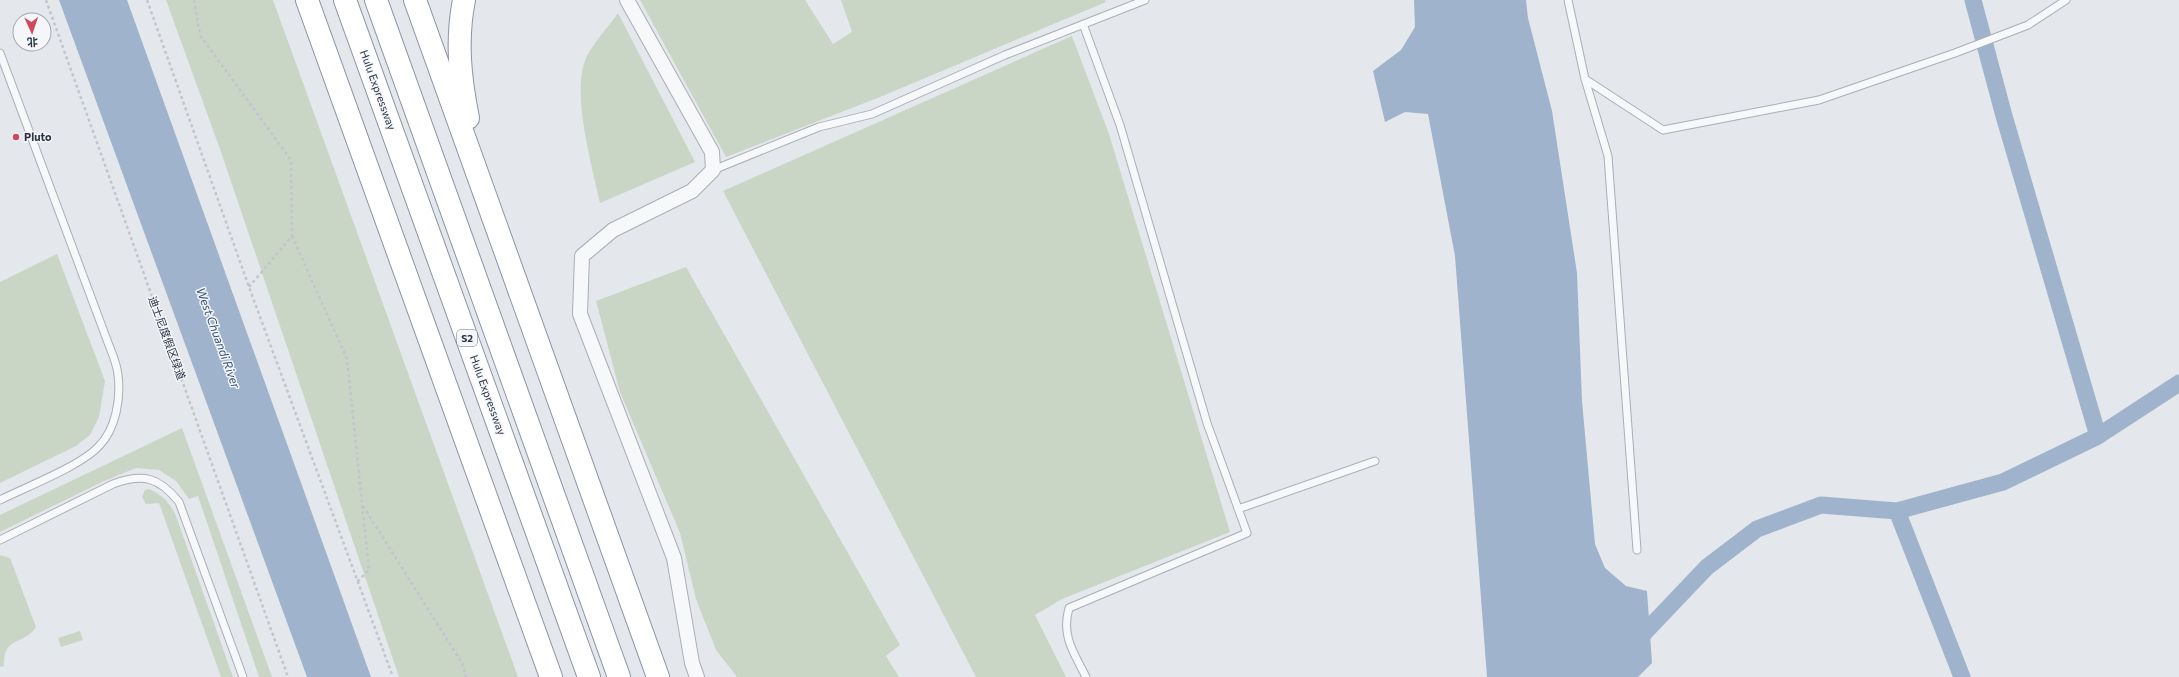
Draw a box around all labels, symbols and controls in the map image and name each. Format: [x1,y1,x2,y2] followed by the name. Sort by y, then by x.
[12,12,52,52] north arrow
[27,36,38,49] text: 北
[358,48,399,132] street label: Hulu Expressway
[24,130,52,143] place label: Pluto
[11,132,21,142] marker: Pluto
[194,285,244,391] water label: West Chuandi River
[146,294,189,381] street label: 迪士尼度假区绿道
[457,330,477,346] road number: S2
[468,353,509,437] street label: Hulu Expressway

